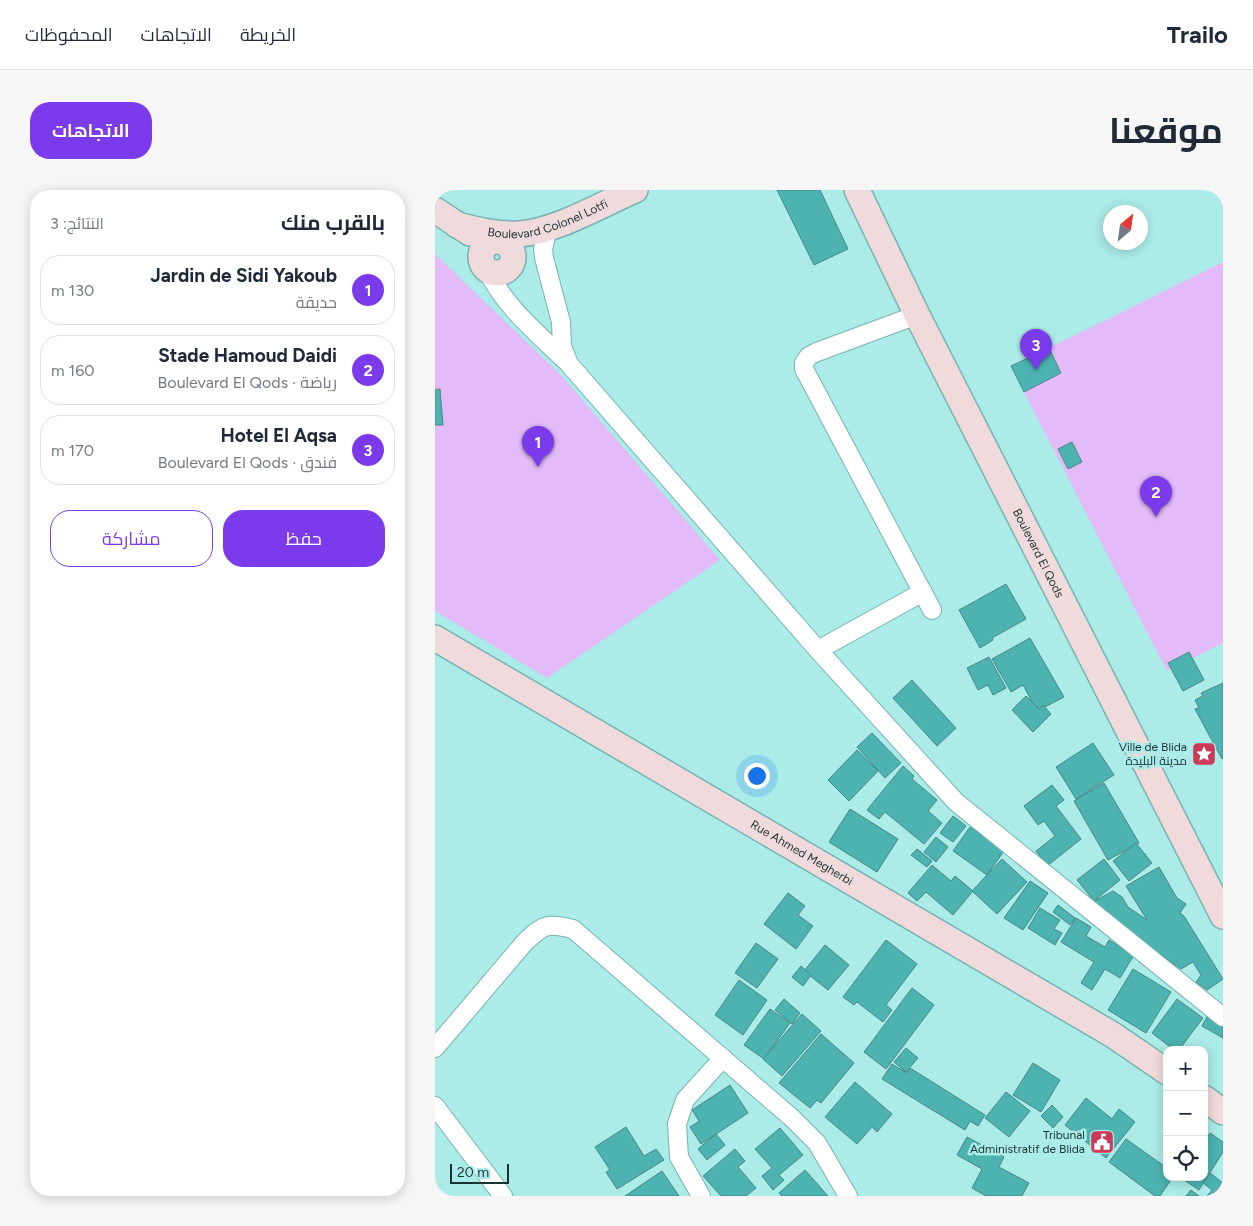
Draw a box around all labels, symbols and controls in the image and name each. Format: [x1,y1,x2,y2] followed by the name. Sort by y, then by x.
[1167,20,1228,49] text: Trailo
[25,24,113,46] text: المحفوظات
[141,24,212,46] text: الاتجاهات
[240,24,296,46] text: الخريطة
[30,102,152,159] button: الاتجاهات
[1109,110,1223,152] text: موقعنا
[486,197,610,241] street label: Boulevard Colonel Lotfi
[1103,205,1148,250] north arrow
[281,210,385,235] text: بالقرب منك
[50,214,104,233] text: النتائج: 3
[150,264,337,287] text: Jardin de Sidi Yakoub
[51,281,94,300] text: 130 m
[365,281,371,300] text: 1
[296,293,337,312] text: حديقة
[1020,329,1052,370] pin: 3
[158,344,337,367] text: Stade Hamoud Daidi
[51,361,95,380] text: 160 m
[363,361,373,380] text: 2
[158,373,337,392] text: رياضة · Boulevard El Qods
[221,424,337,447] text: Hotel El Aqsa
[522,426,554,467] pin: 1
[51,441,94,460] text: 170 m
[364,441,372,460] text: 3
[158,453,337,472] text: فندق · Boulevard El Qods
[1140,476,1172,517] pin: 2
[1010,506,1067,600] street label: Boulevard El Qods
[50,510,213,567] button: مشاركة
[223,510,385,567] button: حفظ
[1119,740,1187,768] place label: Ville de Blida مدينة البليدة
[1191,741,1217,767] place icon: Ville de Blida مدينة البليدة
[744,763,770,789] your location
[748,817,855,888] street label: Rue Ahmed Megherbi
[1163,1046,1208,1181] map controls
[1163,1046,1208,1091] button: +
[1163,1091,1208,1136] button: −
[970,1128,1085,1156] place label: Tribunal Administratif de Blida
[1089,1129,1115,1155] public building icon: Tribunal Administratif de Blida
[1163,1136,1208,1181] button: locate
[450,1161,509,1184] scale bar
[457,1164,489,1181] text: 20 m

